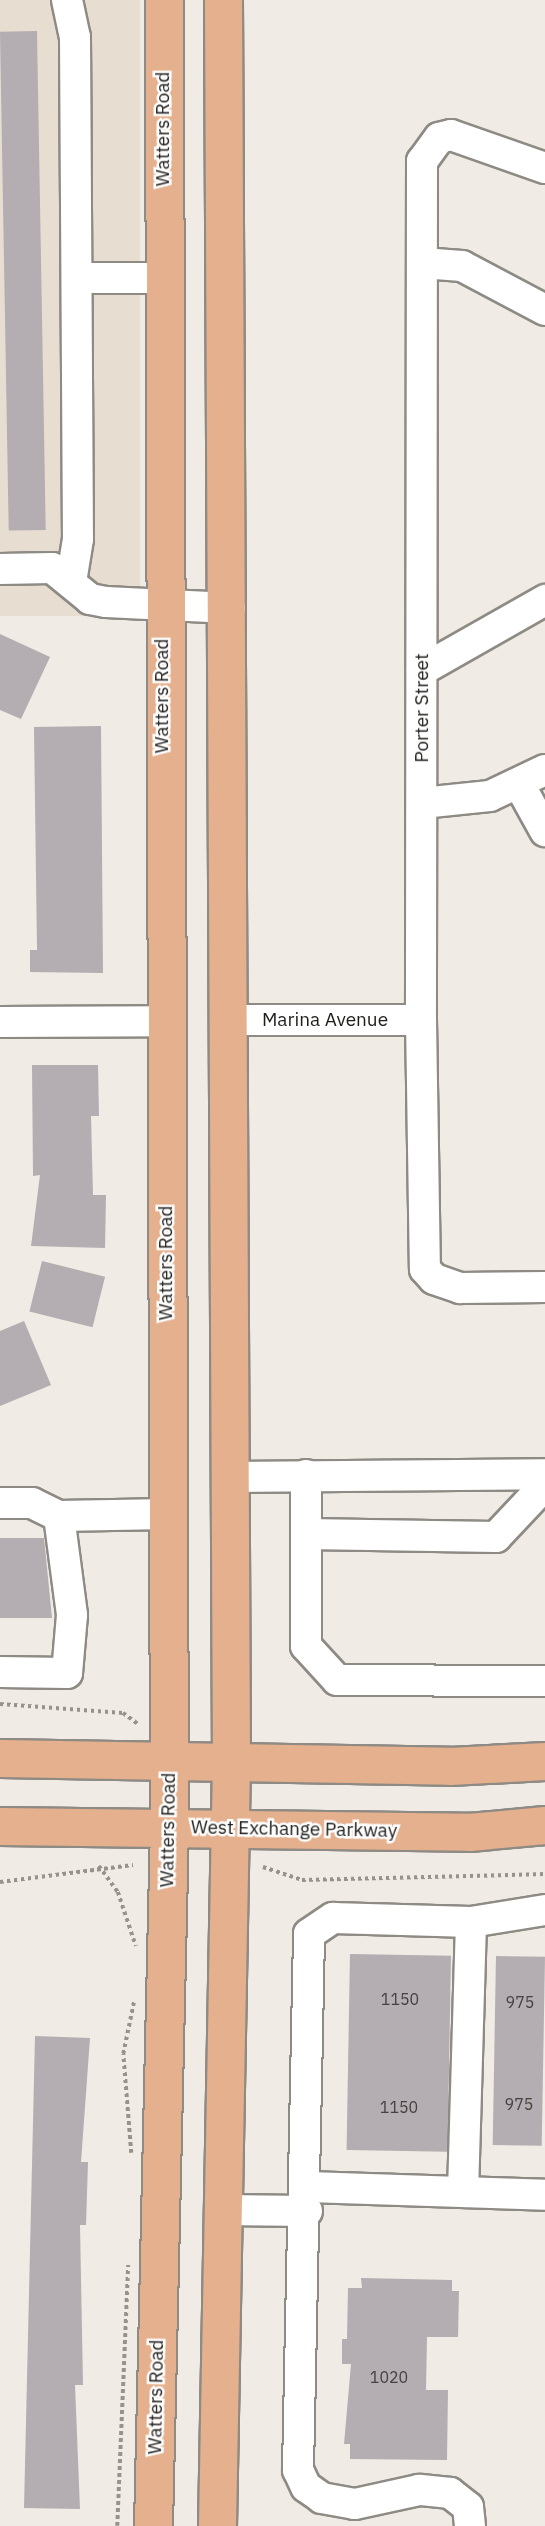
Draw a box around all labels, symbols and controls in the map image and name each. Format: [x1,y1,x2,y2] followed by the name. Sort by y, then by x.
[152,72,174,186] street label: Watters Road
[151,639,173,753] street label: Watters Road
[411,653,433,763] street label: Porter Street
[262,1009,388,1031] street label: Marina Avenue
[155,1206,177,1320] street label: Watters Road
[156,1772,180,1888] street label: Watters Road
[191,1816,397,1842] street label: West Exchange Parkway
[381,1989,419,2009] house number: 1150
[506,1992,534,2012] house number: 975
[505,2094,533,2114] house number: 975
[380,2097,418,2117] house number: 1150
[144,2339,168,2455] street label: Watters Road
[370,2367,408,2387] house number: 1020

